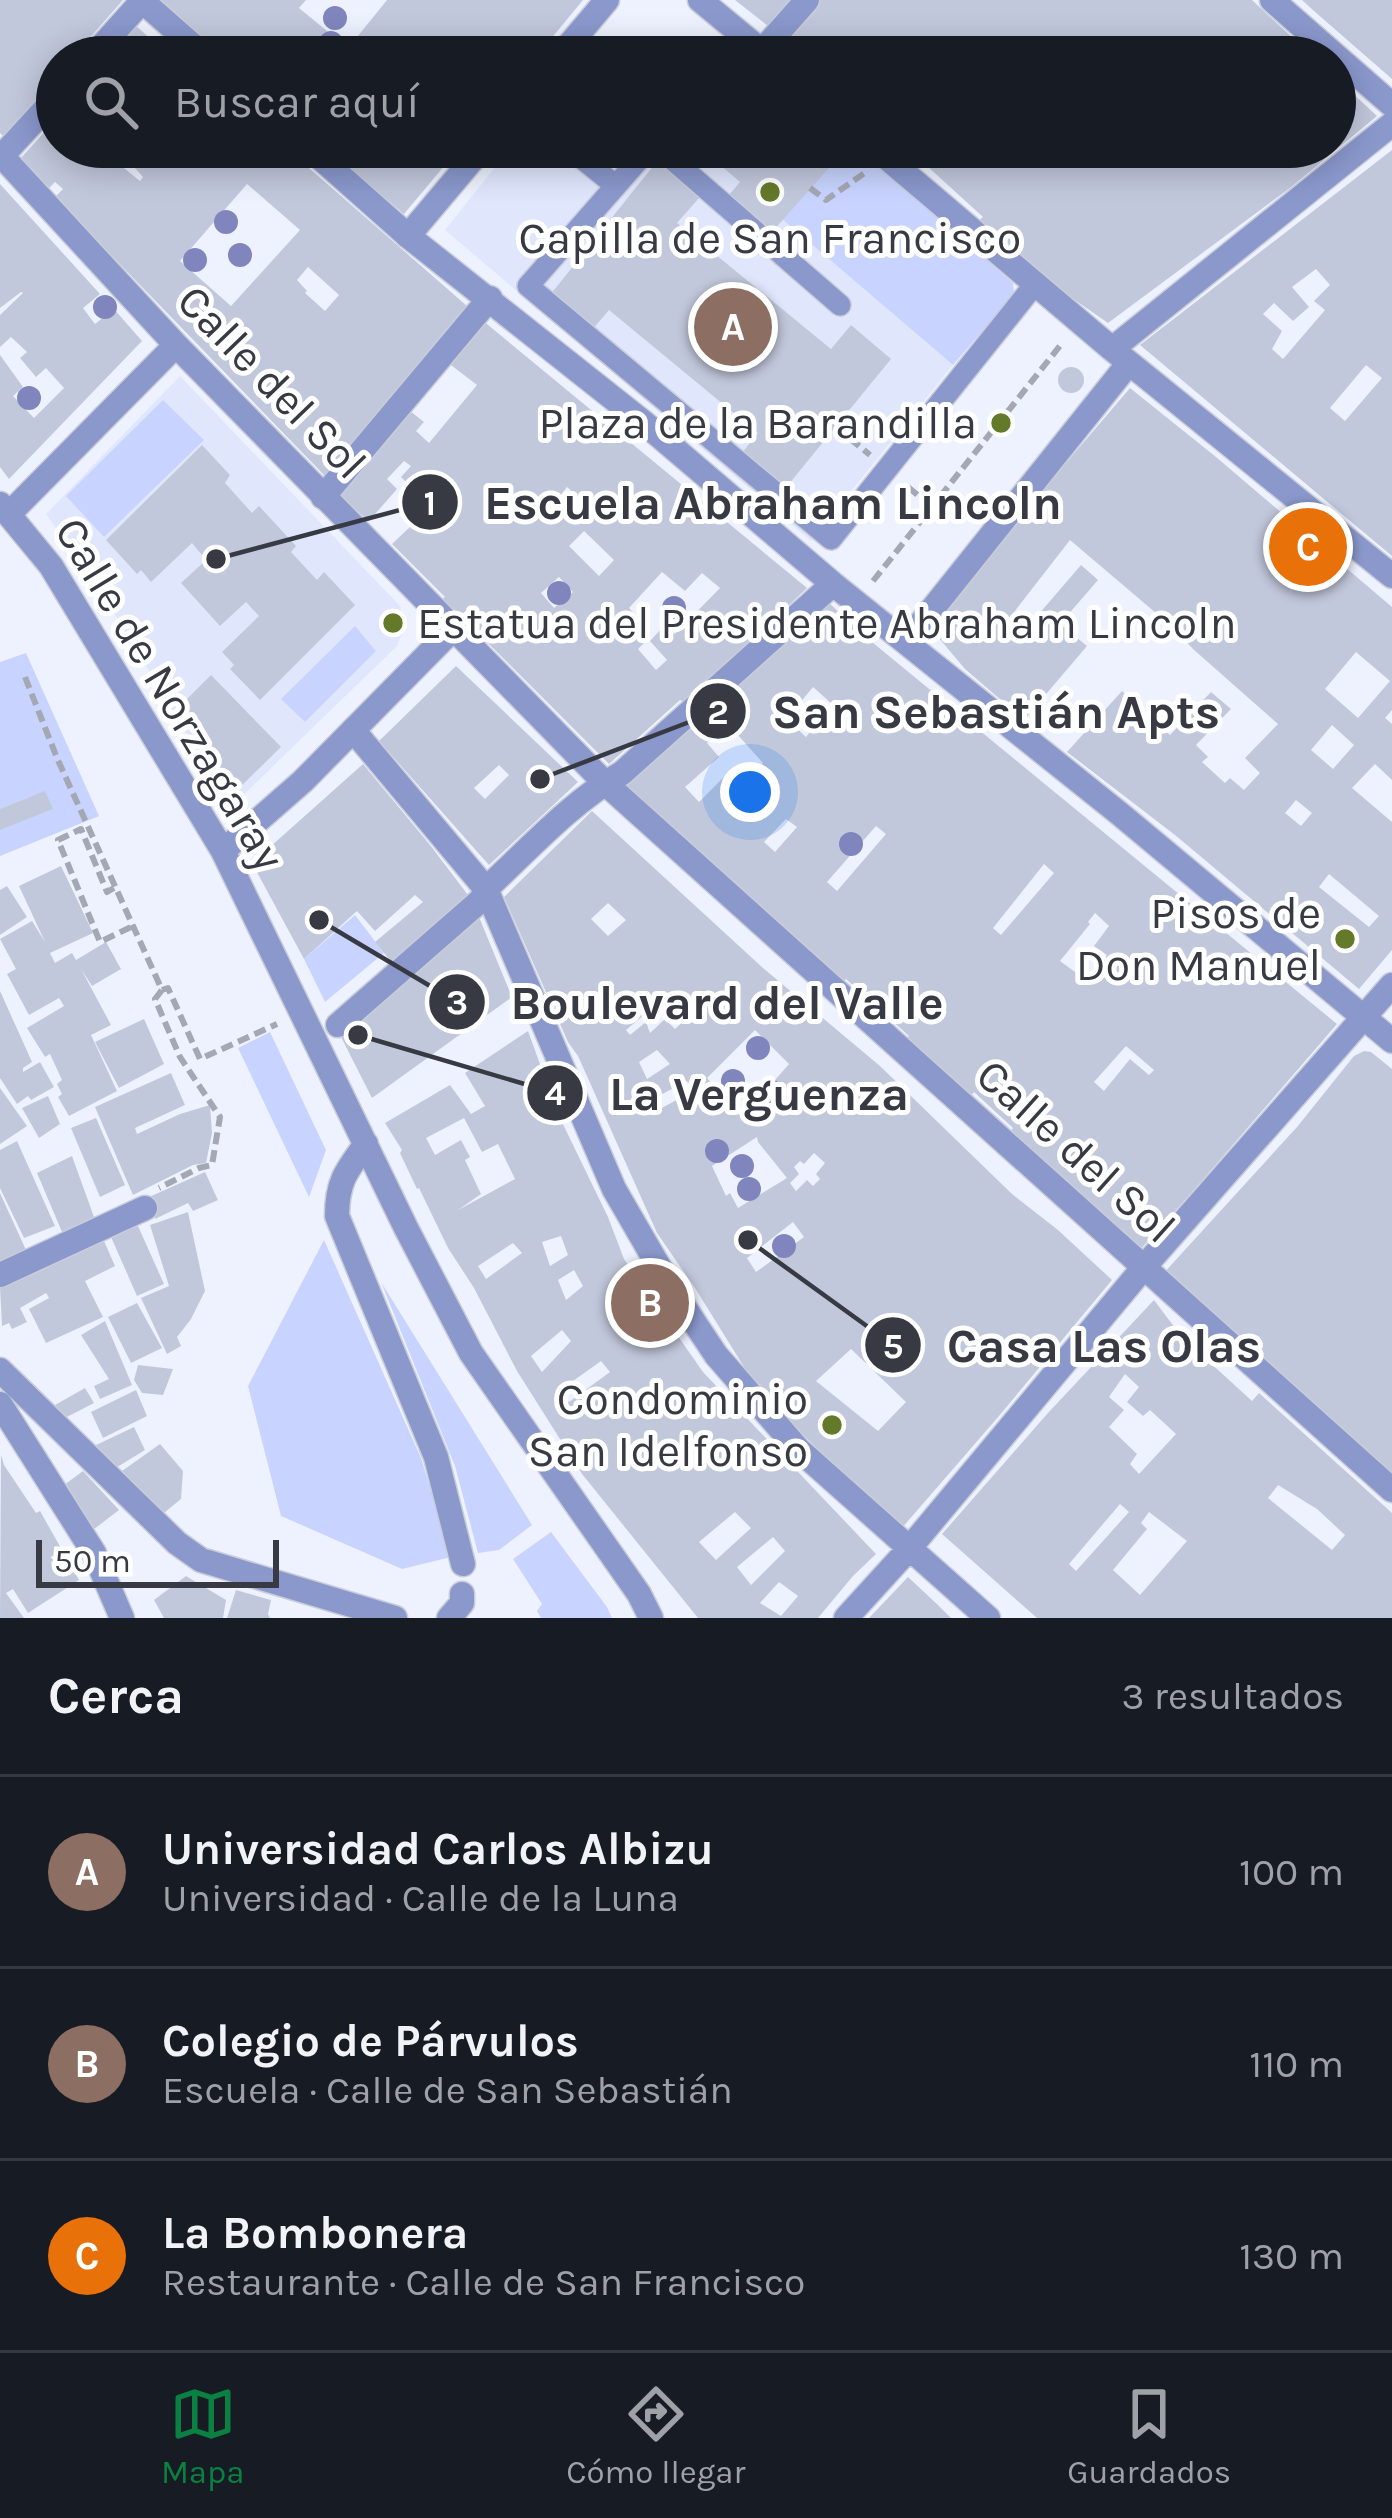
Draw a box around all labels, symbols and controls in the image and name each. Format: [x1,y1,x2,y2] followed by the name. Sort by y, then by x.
[36,36,1356,168] search box
[78,69,144,135] icon: search
[174,76,420,128] text: Buscar aquí
[757,179,783,205] marker: Capilla de San Francisco
[519,212,1021,264] place label: Capilla de San Francisco
[167,274,377,490] street label: Calle del Sol
[694,282,772,372] pin: A
[538,397,977,449] place label: Plaza de la Barandilla
[988,410,1014,436] marker: Plaza de la Barandilla
[400,460,1086,544] callout: Escuela Abraham Lincoln
[484,475,1062,531] text: Escuela Abraham Lincoln
[424,482,436,524] text: 1
[1269,502,1347,592] pin: C
[43,508,296,880] street label: Calle de Norzagaray
[417,597,1237,649] place label: Estatua del Presidente Abraham Lincoln
[380,610,406,636] marker: Estatua del Presidente Abraham Lincoln
[688,669,1244,753] callout: San Sebastián Apts
[772,684,1220,740] text: San Sebastián Apts
[707,691,729,733] text: 2
[720,762,780,822] your location
[1076,887,1321,991] place label: Pisos de Don Manuel
[1332,926,1358,952] marker: Pisos de Don Manuel
[427,960,968,1044] callout: Boulevard del Valle
[510,975,944,1031] text: Boulevard del Valle
[446,981,468,1023] text: 3
[966,1048,1186,1254] street label: Calle del Sol
[525,1051,933,1135] callout: La Verguenza
[609,1066,909,1122] text: La Verguenza
[544,1072,566,1114] text: 4
[611,1258,689,1348] pin: B
[863,1303,1285,1387] callout: Casa Las Olas
[947,1318,1261,1374] text: Casa Las Olas
[883,1325,903,1367] text: 5
[528,1373,808,1477] place label: Condominio San Idelfonso
[819,1412,845,1438] marker: Condominio San Idelfonso
[36,1534,279,1587] scale bar
[54,1542,131,1580] text: 50 m
[48,1666,184,1726] text: Cerca
[1122,1673,1344,1719] text: 3 resultados
[162,1823,714,1875] text: Universidad Carlos Albizu
[75,1849,99,1895] text: A
[1239,1849,1344,1895] text: 100 m
[162,1875,679,1921] text: Universidad · Calle de la Luna
[162,2015,579,2067] text: Colegio de Párvulos
[74,2041,100,2087] text: B
[1249,2041,1344,2087] text: 110 m
[162,2067,733,2113] text: Escuela · Calle de San Sebastián
[162,2207,468,2259] text: La Bombonera
[75,2233,99,2279] text: C
[1239,2233,1344,2279] text: 130 m
[162,2259,805,2305] text: Restaurante · Calle de San Francisco
[161,2381,244,2491] tab: Mapa
[566,2381,745,2491] tab: Cómo llegar
[1067,2381,1231,2491] tab: Guardados

